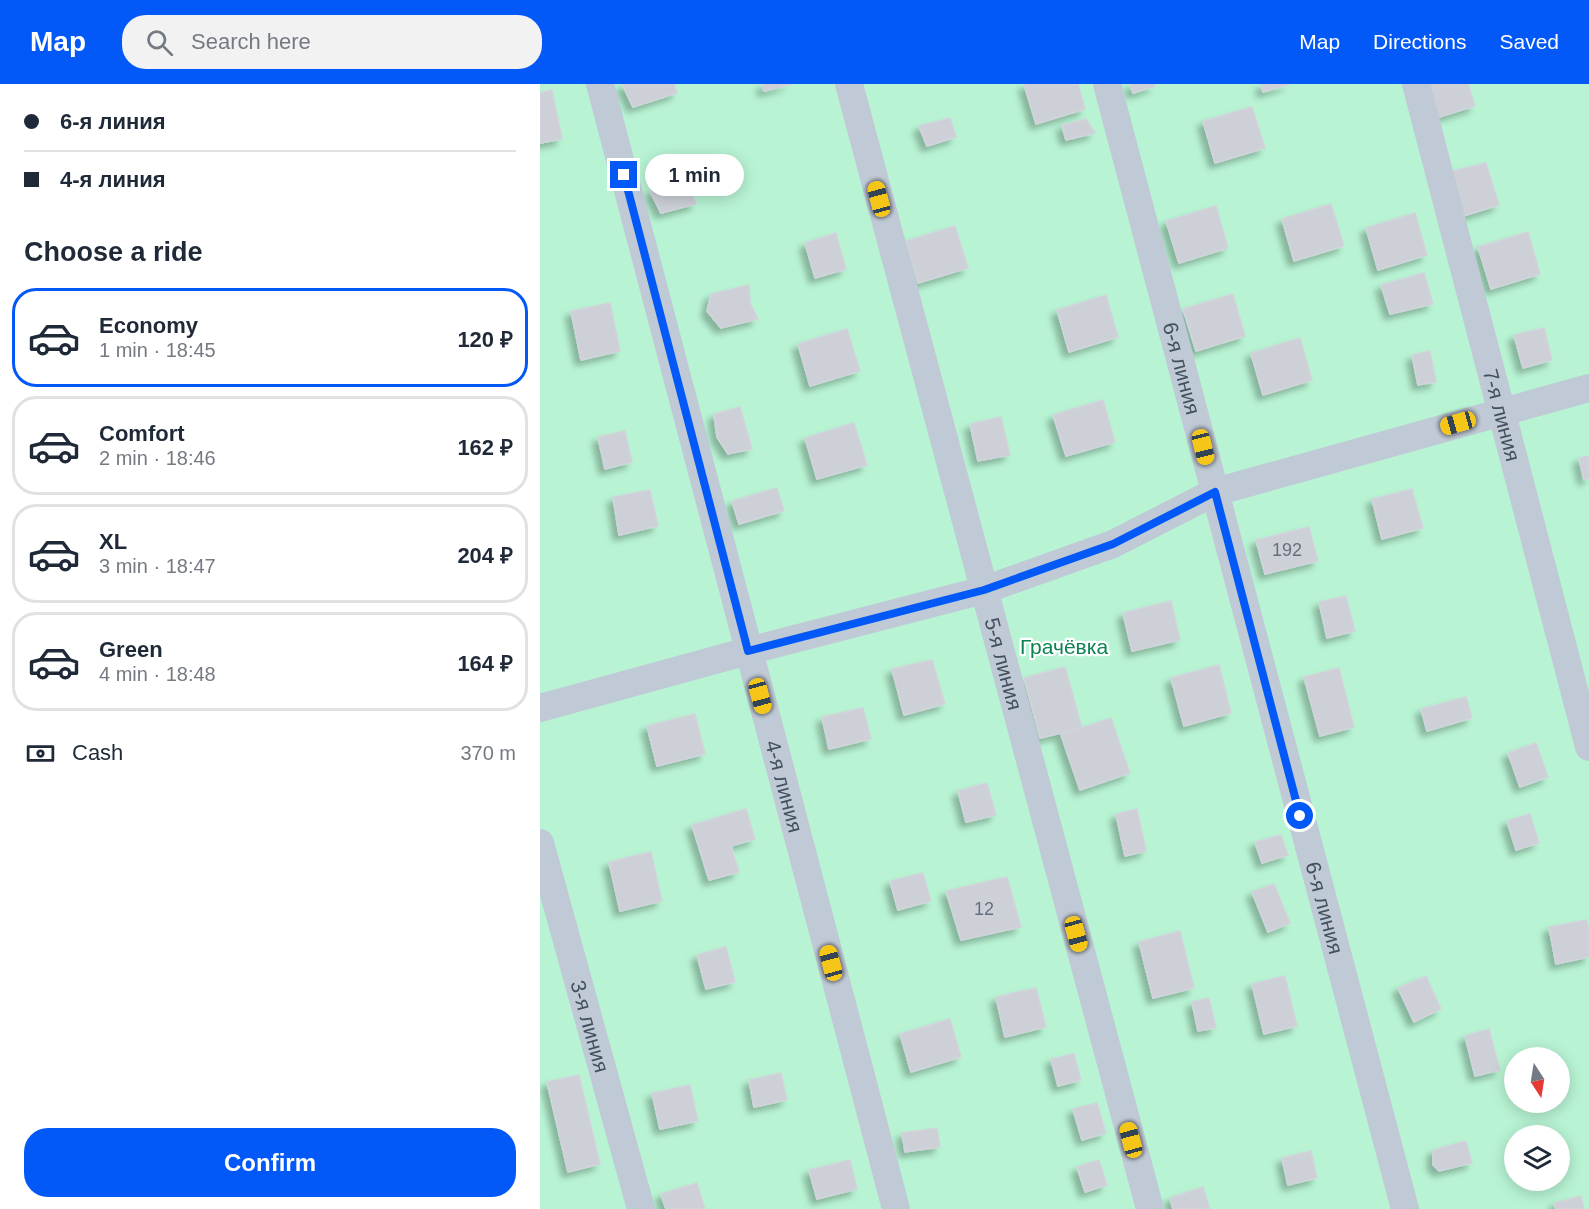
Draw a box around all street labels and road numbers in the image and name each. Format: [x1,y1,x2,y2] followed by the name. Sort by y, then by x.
[1159,320,1206,417] street label: 6-я линия
[1479,366,1525,464] street label: 7-я линия
[981,615,1027,712] street label: 5-я линия
[762,737,808,835] street label: 4-я линия
[1302,859,1348,956] street label: 6-я линия
[567,977,614,1075] street label: 3-я линия

